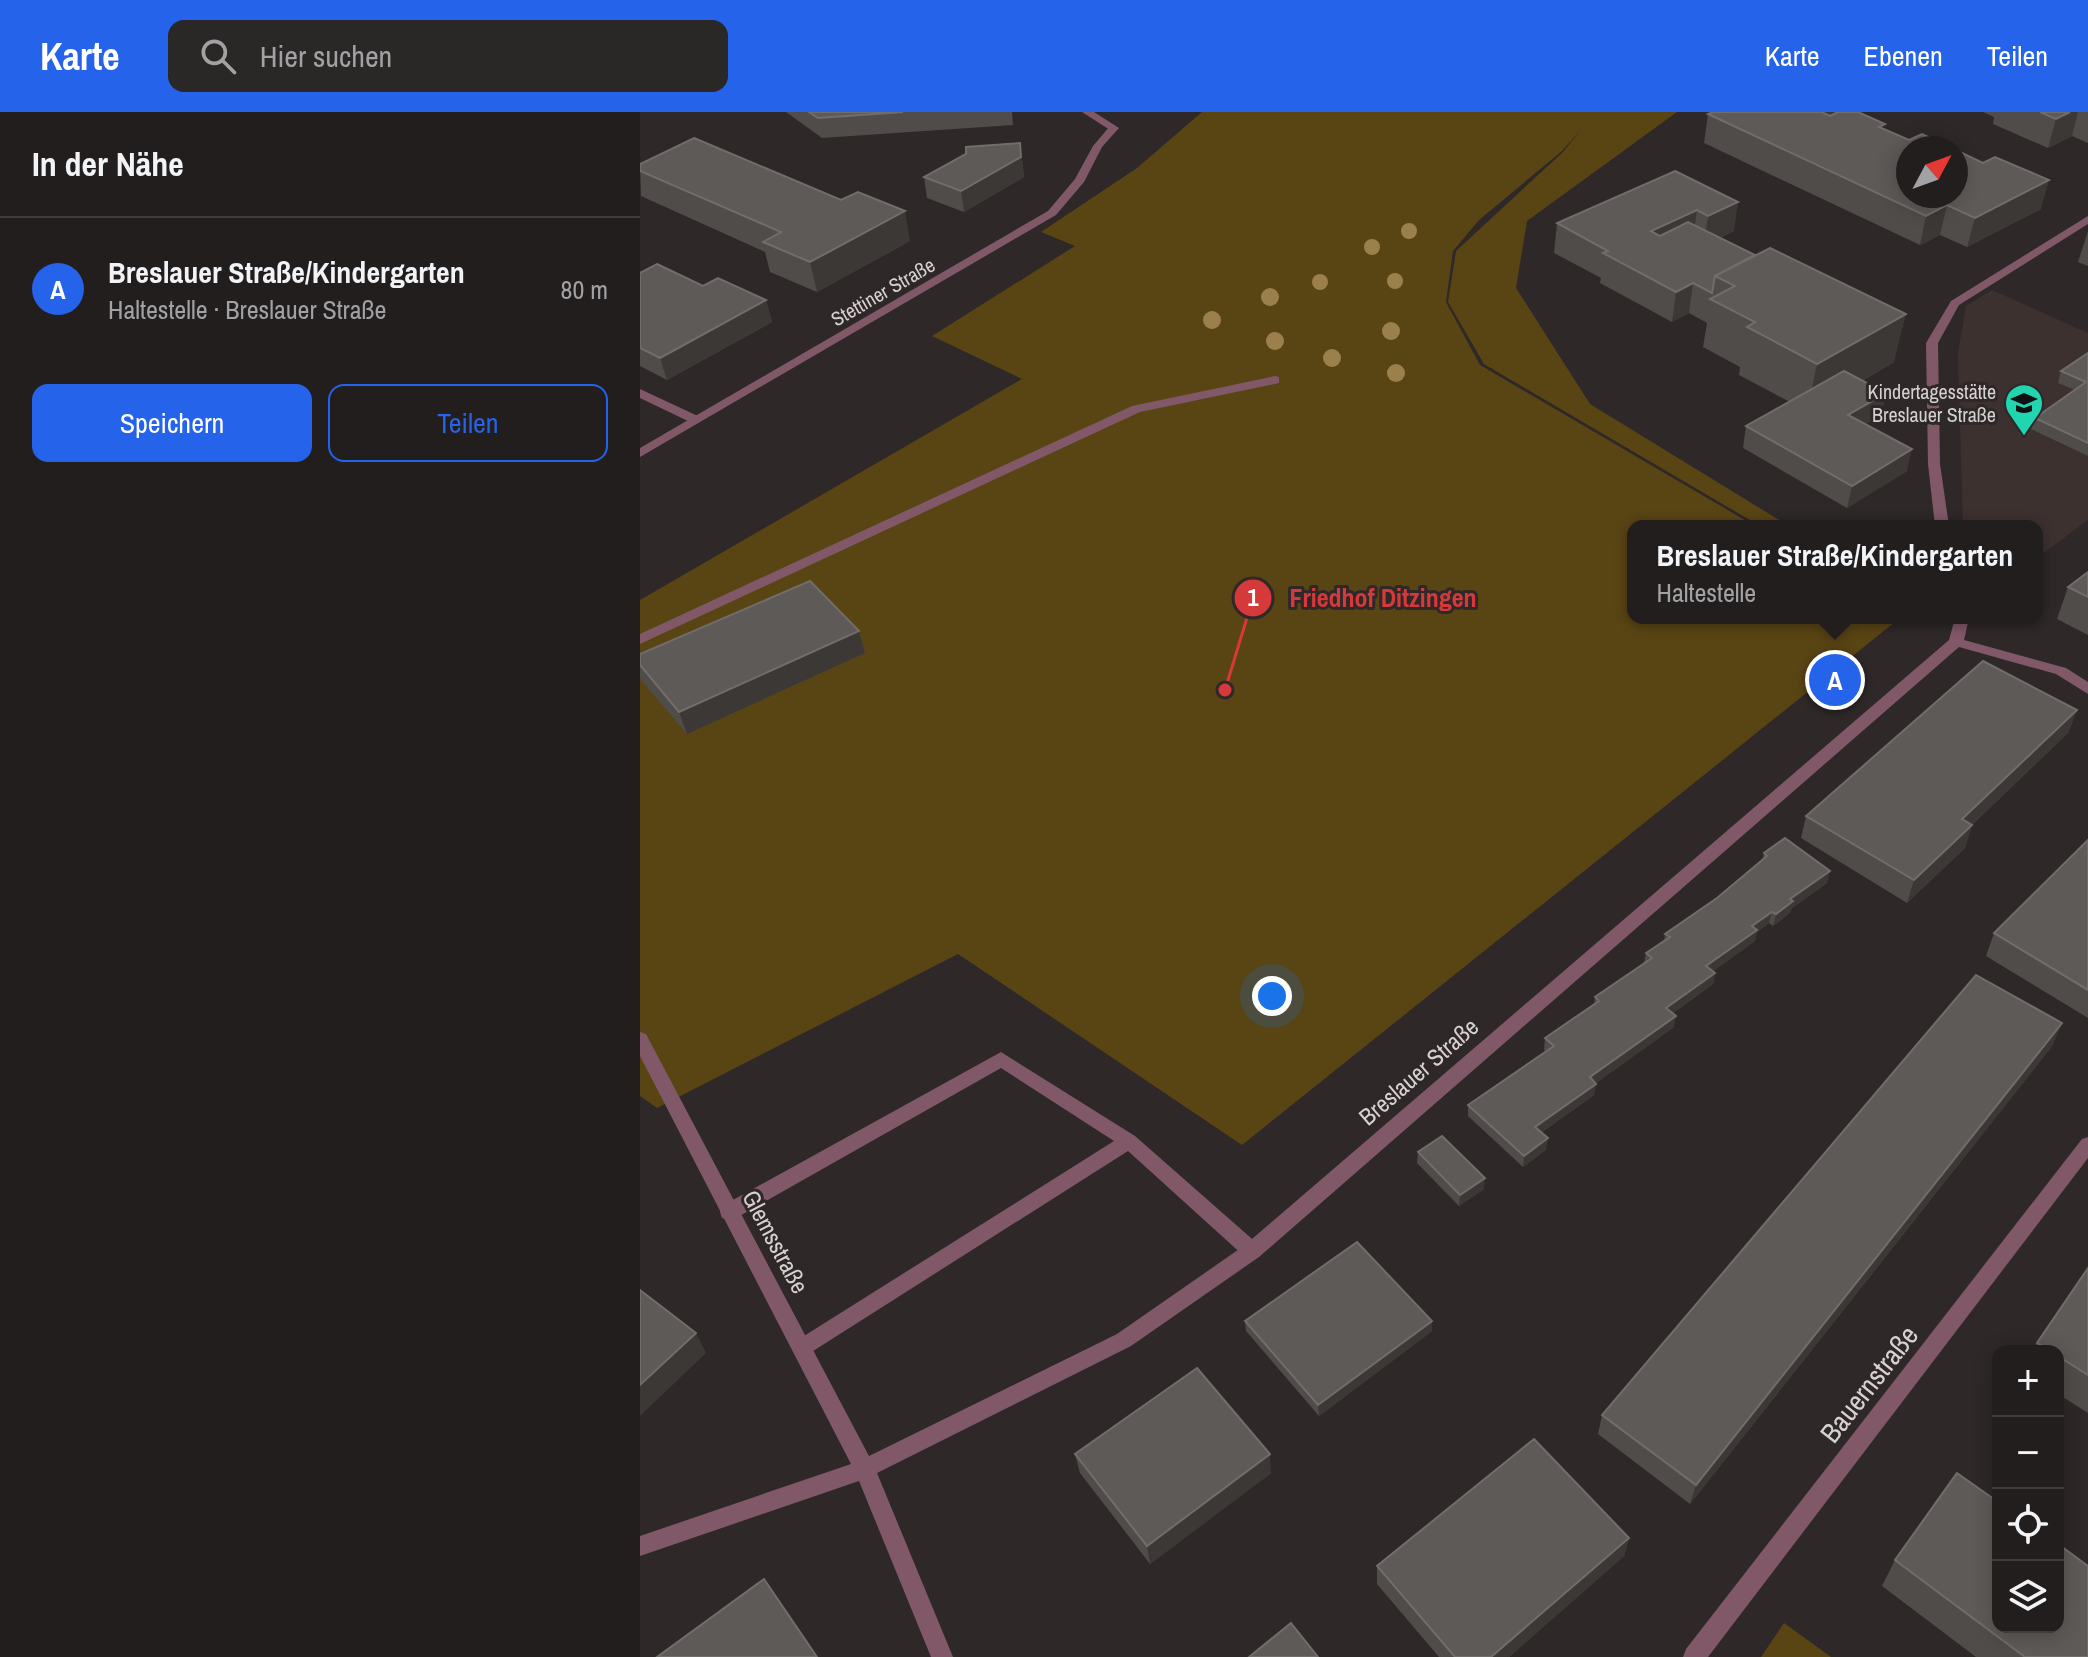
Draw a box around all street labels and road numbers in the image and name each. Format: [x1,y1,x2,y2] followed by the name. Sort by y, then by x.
[826,251,940,332] street label: Stettiner Straße
[1352,1010,1485,1132] street label: Breslauer Straße
[735,1184,816,1299] street label: Glemsstraße
[1811,1317,1927,1451] street label: Bauernstraße

